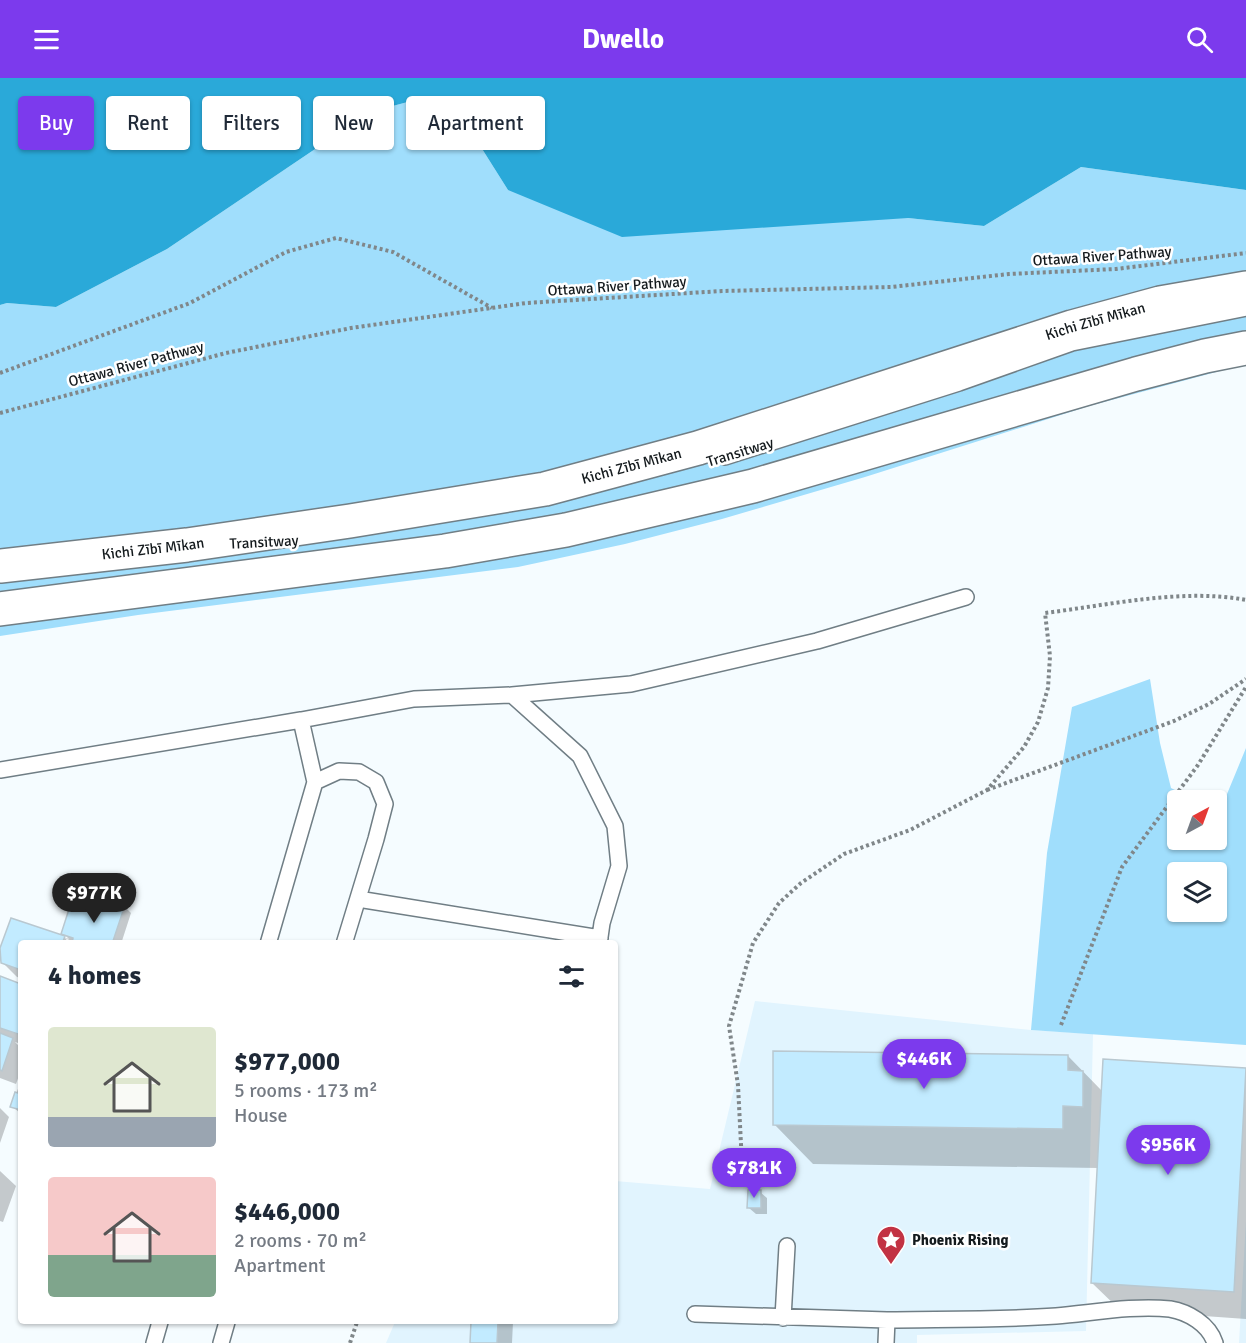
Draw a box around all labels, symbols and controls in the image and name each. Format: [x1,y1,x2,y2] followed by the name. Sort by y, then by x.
[30,23,63,56] icon: menu
[582,23,664,56] text: Dwello
[1183,23,1216,56] icon: search
[18,96,94,150] chip: Buy
[106,96,190,150] chip: Rent
[202,96,301,150] chip: Filters
[313,96,394,150] chip: New
[406,96,545,150] chip: Apartment
[1032,242,1172,270] street label: Ottawa River Pathway
[547,272,687,300] street label: Ottawa River Pathway
[1043,298,1147,344] street label: Kichi Zībī Mīkan
[66,337,206,391] street label: Ottawa River Pathway
[704,433,776,471] street label: Transitway
[579,444,684,488] street label: Kichi Zībī Mīkan
[229,531,299,553] street label: Transitway
[101,534,206,564] street label: Kichi Zībī Mīkan
[1167,790,1227,850] north arrow
[1167,790,1227,922] map controls
[1167,862,1227,922] button: layers
[52,873,136,924] pin: $977K
[66,880,122,905] text: $977K
[48,960,141,992] text: 4 homes
[555,960,588,993] icon: filters
[882,1039,966,1090] pin: $446K
[234,1046,340,1078] text: $977,000
[896,1046,952,1071] text: $446K
[96,1051,168,1123] icon: home
[234,1078,378,1103] text: 5 rooms · 173 m²
[234,1103,288,1128] text: House
[1126,1125,1210,1176] pin: $956K
[1140,1132,1196,1157] text: $956K
[712,1148,796,1199] pin: $781K
[726,1155,782,1180] text: $781K
[234,1196,340,1228] text: $446,000
[96,1201,168,1273] icon: home
[875,1224,907,1266] place icon: Phoenix Rising
[234,1228,367,1253] text: 2 rooms · 70 m²
[912,1231,1009,1249] place label: Phoenix Rising
[234,1253,326,1278] text: Apartment

